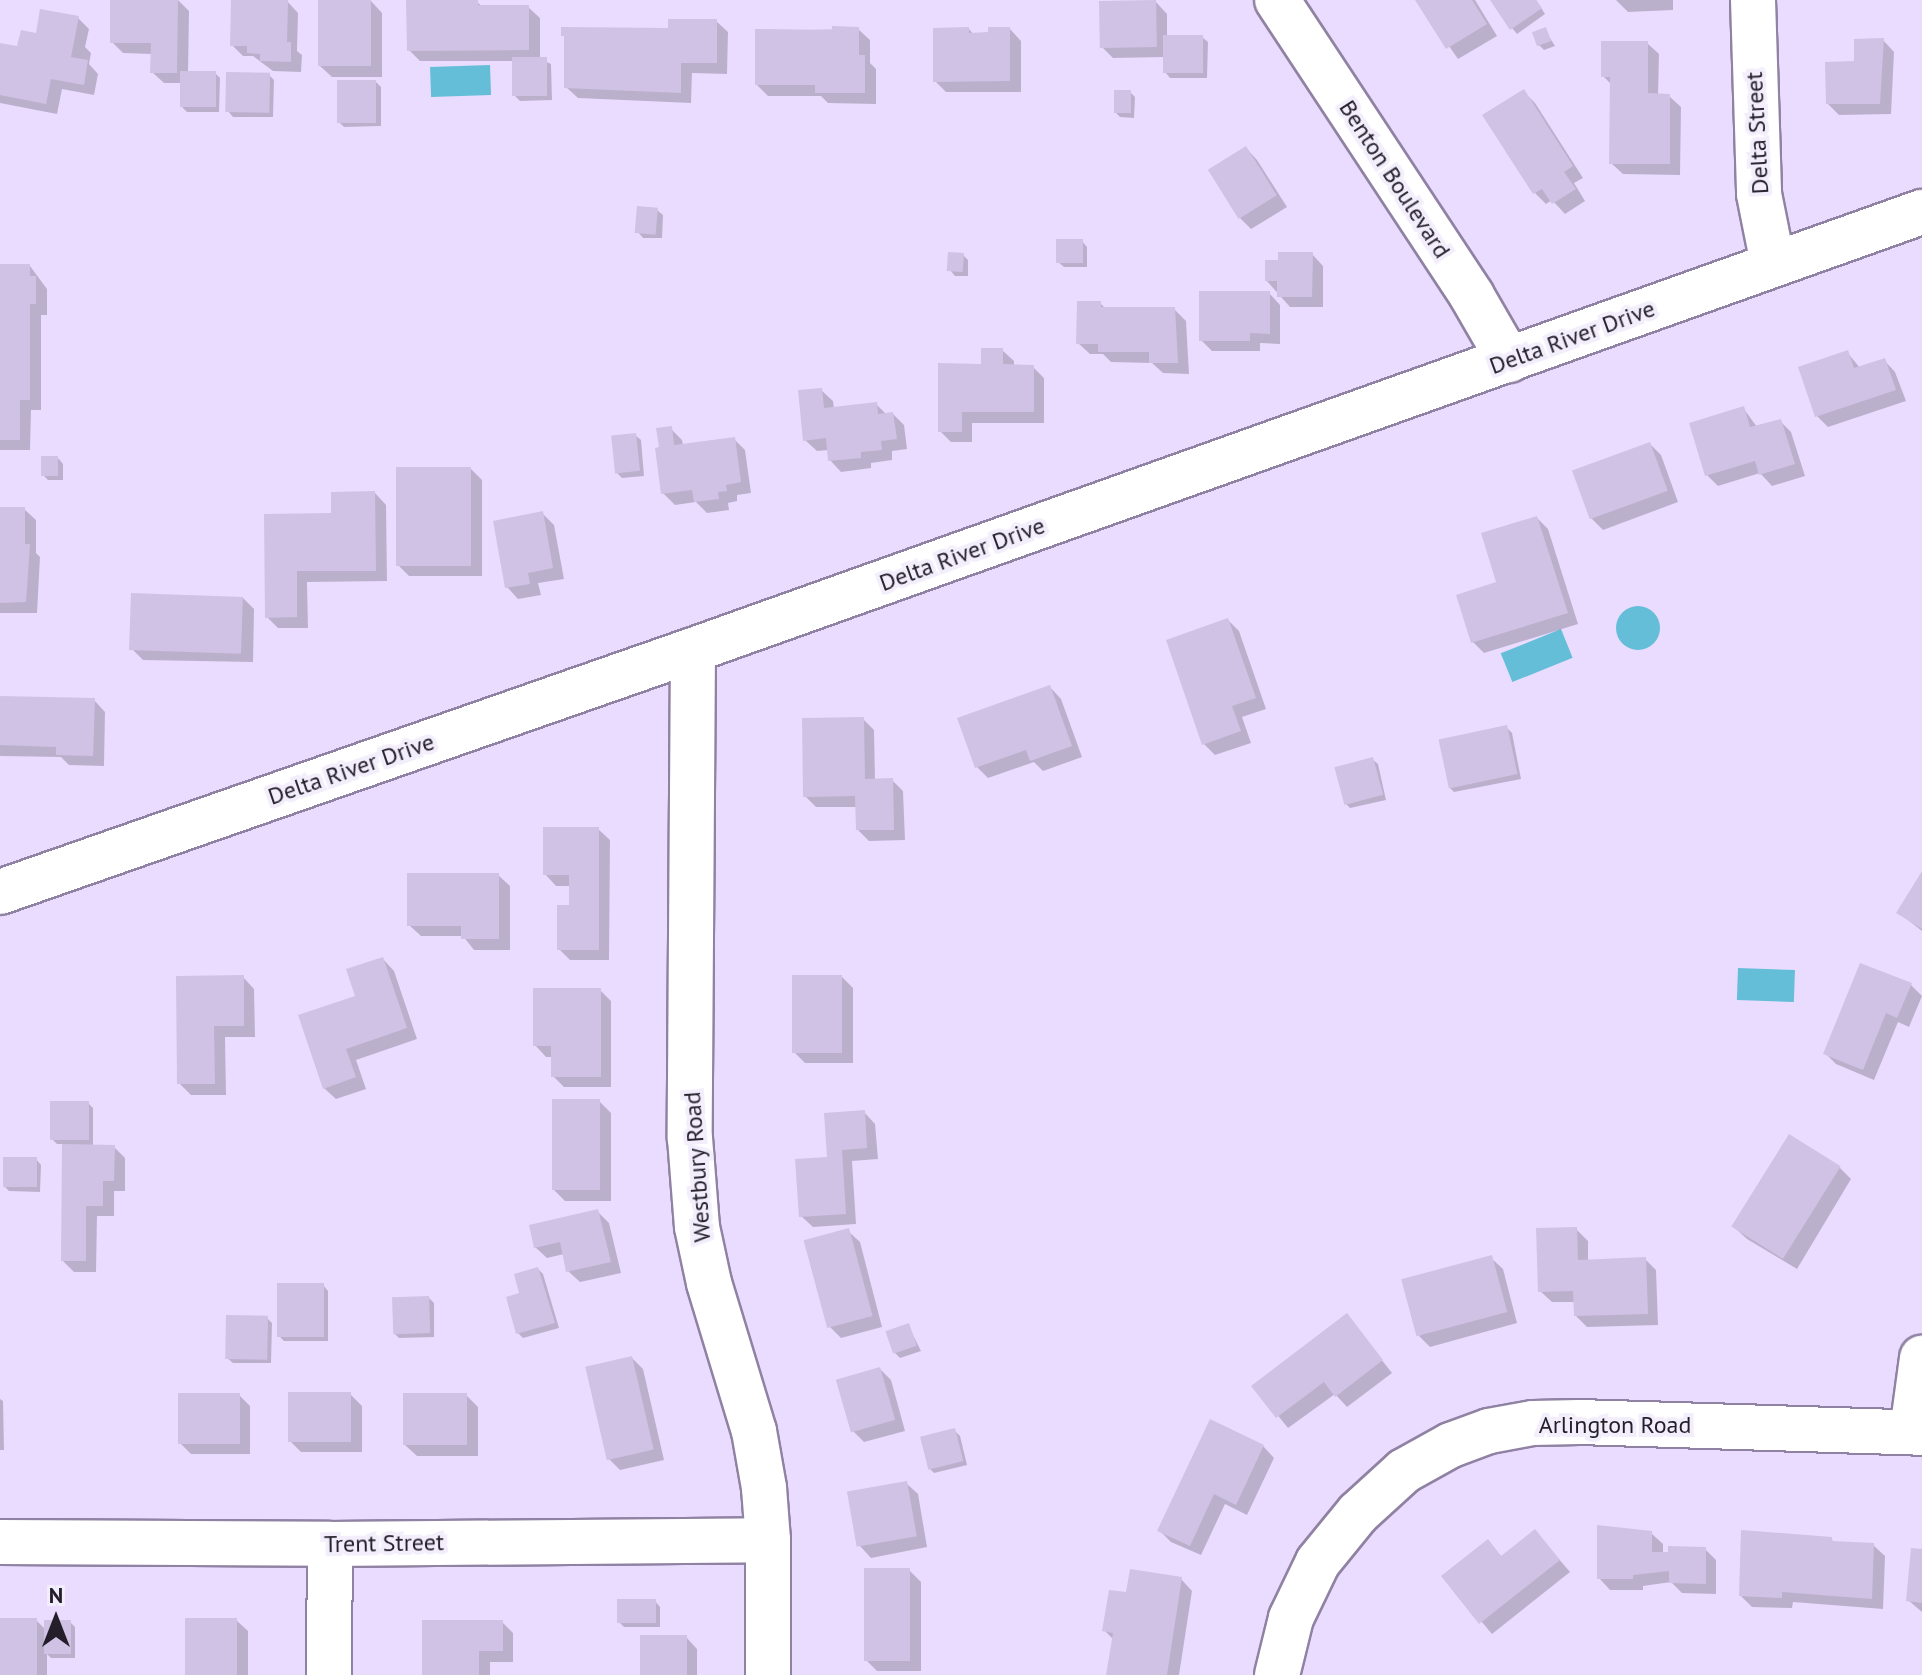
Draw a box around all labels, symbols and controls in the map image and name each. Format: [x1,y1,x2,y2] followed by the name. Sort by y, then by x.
[1739,71,1775,195] street label: Delta Street
[1333,95,1457,263] street label: Benton Boulevard
[1485,294,1659,380] street label: Delta River Drive
[875,511,1049,597] street label: Delta River Drive
[264,727,438,811] street label: Delta River Drive
[677,1090,717,1244] street label: Westbury Road
[1539,1411,1691,1439] street label: Arlington Road
[324,1528,444,1558] street label: Trent Street
[16,1579,96,1659] north arrow
[49,1581,63,1609] text: N

